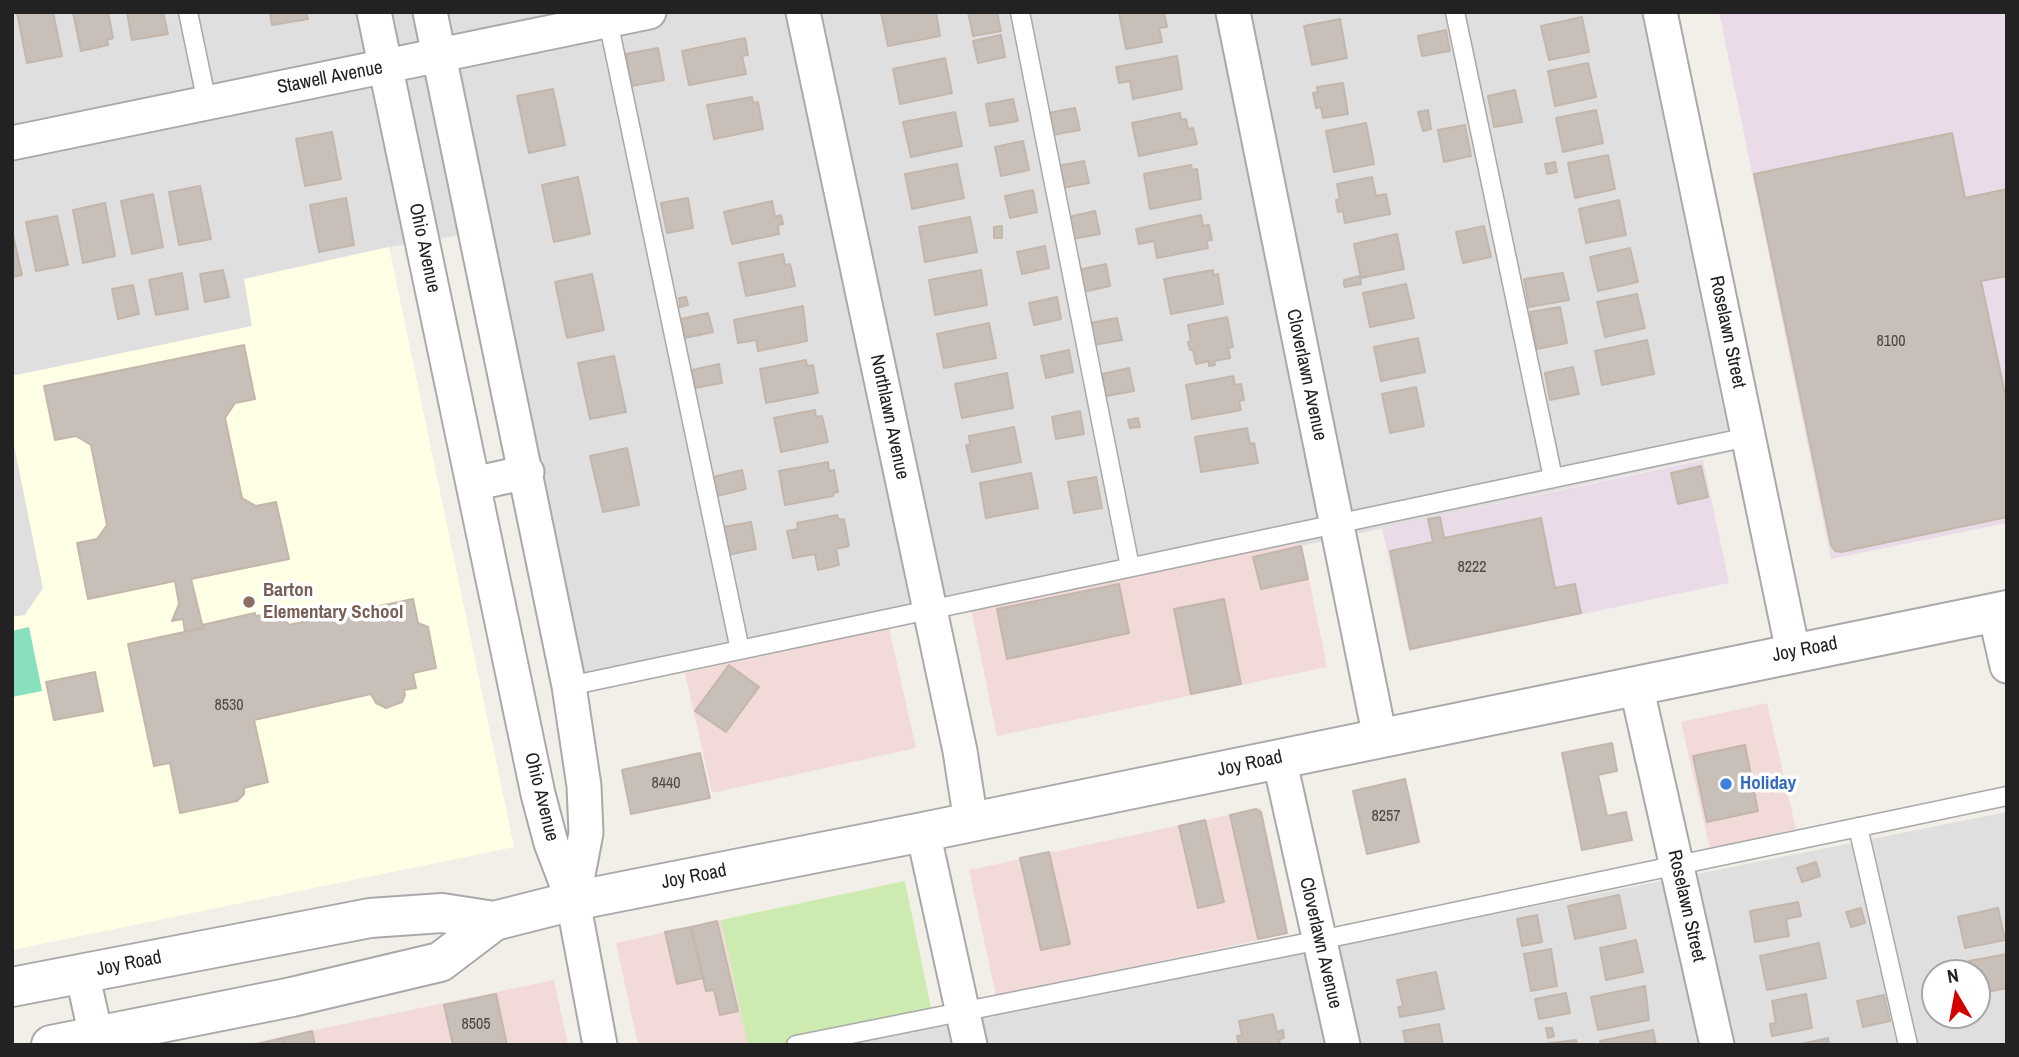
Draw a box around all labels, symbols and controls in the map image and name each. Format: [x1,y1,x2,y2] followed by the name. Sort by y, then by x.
[275,57,385,99] street label: Stawell Avenue
[403,201,445,295] street label: Ohio Avenue
[1704,274,1750,390] street label: Roselawn Street
[1281,307,1331,443] street label: Cloverlawn Avenue
[1876,332,1906,352] house number: 8100
[865,353,913,481] street label: Northlawn Avenue
[1457,558,1487,578] house number: 8222
[263,580,403,624] place label: Barton Elementary School
[241,594,257,610] marker: Barton Elementary School
[1771,633,1839,667] street label: Joy Road
[214,696,244,716] house number: 8530
[1215,746,1285,782] street label: Joy Road
[519,750,563,844] street label: Ohio Avenue
[1740,773,1796,795] place label: Holiday
[651,774,681,794] house number: 8440
[1718,776,1734,792] marker: Holiday
[1371,807,1401,827] house number: 8257
[1662,848,1710,964] street label: Roselawn Street
[660,860,728,894] street label: Joy Road
[1294,875,1346,1011] street label: Cloverlawn Avenue
[95,947,163,981] street label: Joy Road
[1921,959,1991,1029] north arrow
[1945,962,1960,989] text: N
[461,1015,491,1035] house number: 8505

